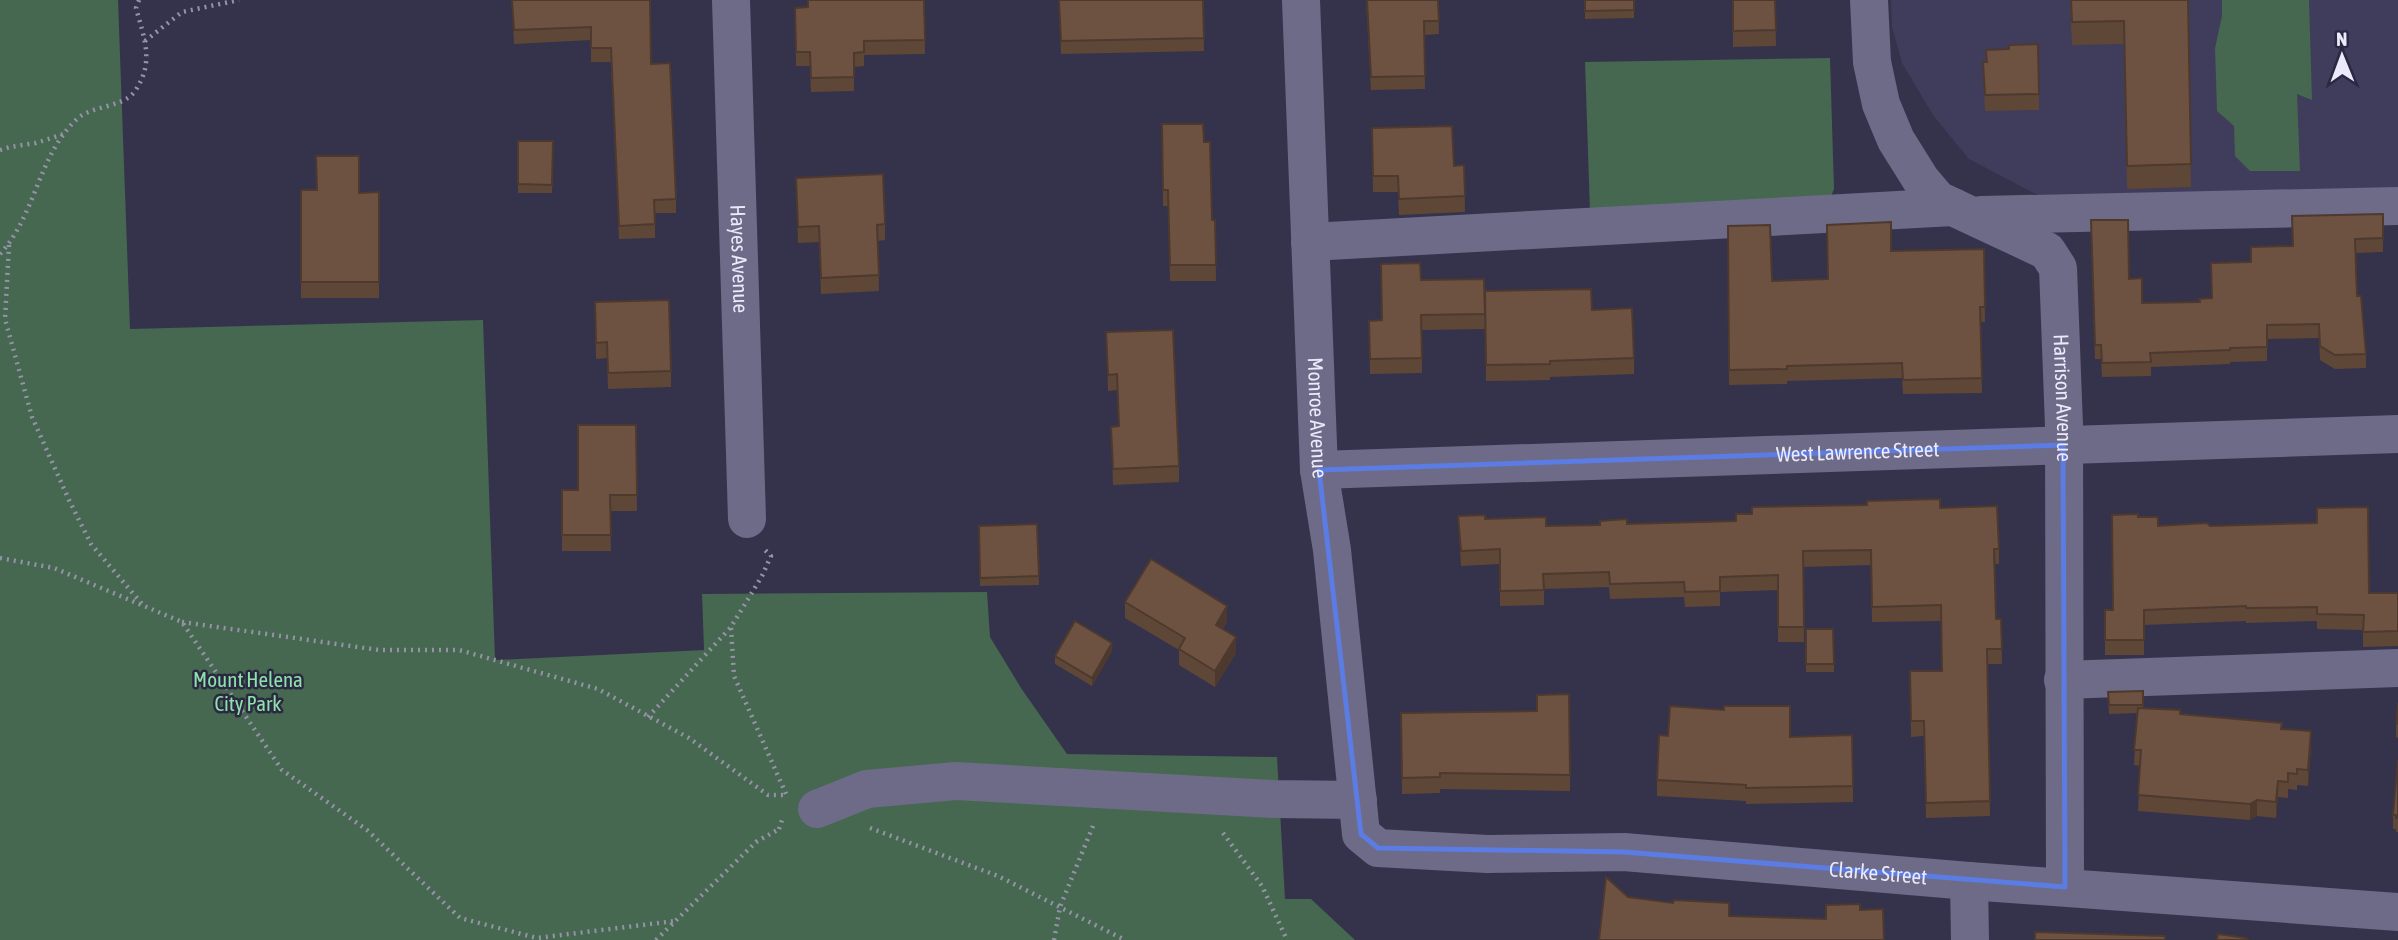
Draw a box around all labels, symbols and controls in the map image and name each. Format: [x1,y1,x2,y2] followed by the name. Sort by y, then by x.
[2307,21,2377,91] north arrow
[2336,28,2348,50] text: N
[726,204,754,313] street label: Hayes Avenue
[2050,334,2077,462] street label: Harrison Avenue
[1304,357,1333,480] street label: Monroe Avenue
[1776,436,1940,466] street label: West Lawrence Street
[193,667,303,715] park label: Mount Helena City Park
[1828,856,1928,888] street label: Clarke Street

